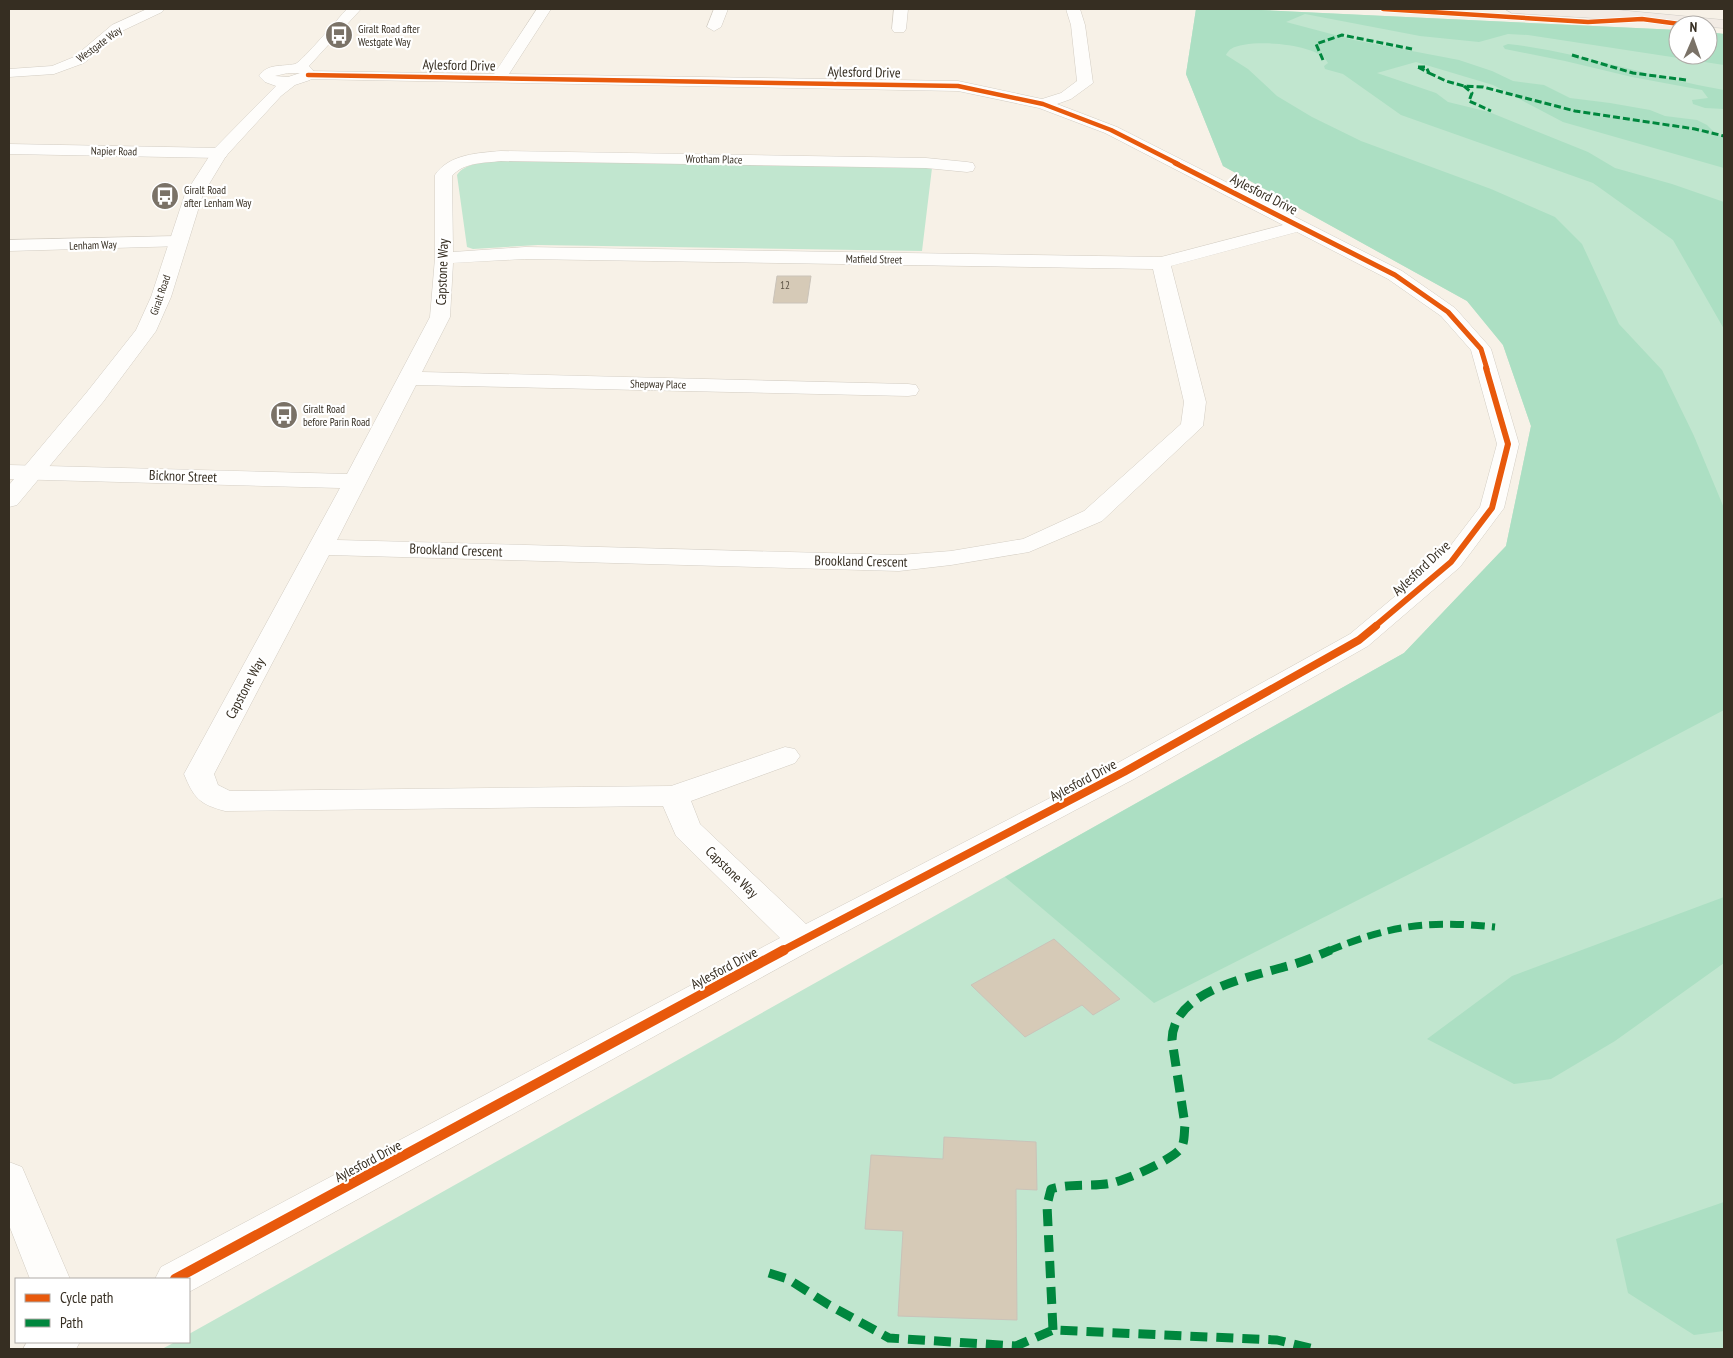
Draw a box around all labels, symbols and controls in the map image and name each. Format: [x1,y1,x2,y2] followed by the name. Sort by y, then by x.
[1668,15,1718,65] north arrow
[1689,18,1698,36] text: N
[324,20,354,50] bus stop icon: Giralt Road after Westgate Way
[74,22,125,65] street label: Westgate Way
[358,22,420,49] place label: Giralt Road after Westgate Way
[422,55,496,75] street label: Aylesford Drive
[827,62,901,82] street label: Aylesford Drive
[91,144,137,158] street label: Napier Road
[686,152,743,167] street label: Wrotham Place
[1227,169,1301,219] street label: Aylesford Drive
[150,181,180,211] bus stop icon: Giralt Road after Lenham Way
[184,183,252,210] place label: Giralt Road after Lenham Way
[69,237,118,253] street label: Lenham Way
[432,238,452,306] street label: Capstone Way
[846,252,902,266] street label: Matfield Street
[147,273,174,317] street label: Giralt Road
[780,278,790,292] house number: 12
[630,377,687,391] street label: Shepway Place
[269,400,299,430] bus stop icon: Giralt Road before Parin Road
[303,402,370,429] place label: Giralt Road before Parin Road
[149,466,217,486] street label: Bicknor Street
[1388,536,1454,600] street label: Aylesford Drive
[409,539,503,561] street label: Brookland Crescent
[814,551,908,571] street label: Brookland Crescent
[221,654,269,722] street label: Capstone Way
[1047,755,1120,805] street label: Aylesford Drive
[702,842,763,902] street label: Capstone Way
[688,943,761,993] street label: Aylesford Drive
[332,1136,405,1186] street label: Aylesford Drive
[15,1278,190,1343] legend
[60,1288,113,1307] text: Cycle path
[60,1313,83,1332] text: Path

